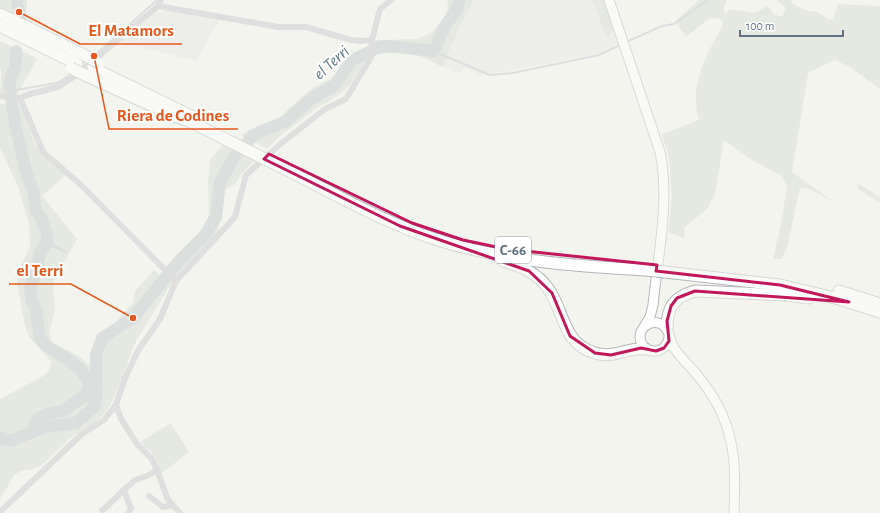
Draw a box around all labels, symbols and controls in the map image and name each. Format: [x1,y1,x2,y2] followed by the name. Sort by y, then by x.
[740,12,843,38] scale bar
[80,15,182,44] callout: El Matamors
[746,20,774,32] text: 100 m
[88,22,174,39] text: El Matamors
[310,42,353,82] water label: el Terri
[109,100,238,129] callout: Riera de Codines
[117,107,230,124] text: Riera de Codines
[495,237,531,263] road number: C-66
[9,255,71,284] callout: el Terri
[17,262,63,279] text: el Terri

